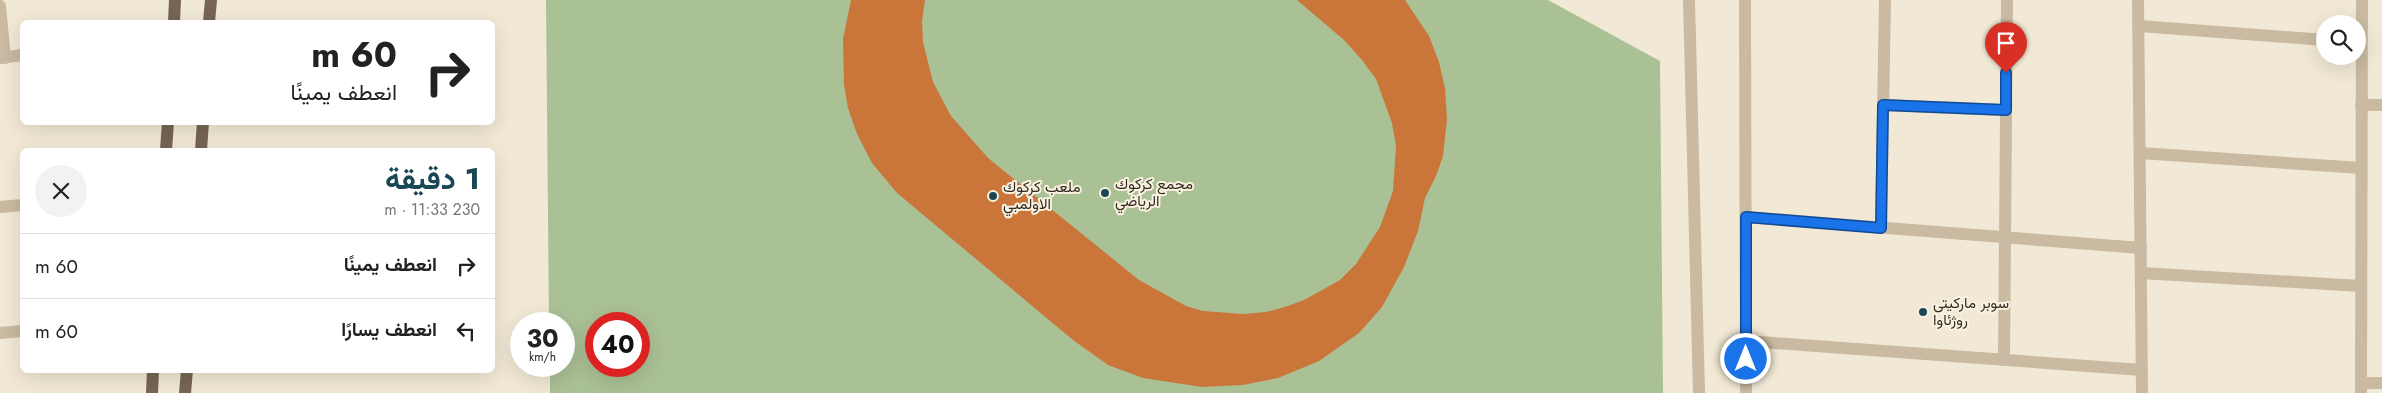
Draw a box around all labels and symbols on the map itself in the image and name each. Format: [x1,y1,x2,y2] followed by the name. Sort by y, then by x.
[1985,22,2027,73] pin
[1115,173,1193,214] place label: مجمع كركوك الرياضي
[1003,176,1080,217] place label: ملعب كركوك الاولمبي
[1099,187,1111,199] marker: مجمع كركوك الرياضي
[987,190,999,202] marker: ملعب كركوك الاولمبي
[1933,292,2009,331] place label: سوبر ماركيتى روژئاوا
[1917,306,1929,318] marker: سوبر ماركيتى روژئاوا
[585,312,650,377] speed limit sign: 40
[1719,332,1771,384] position arrow

